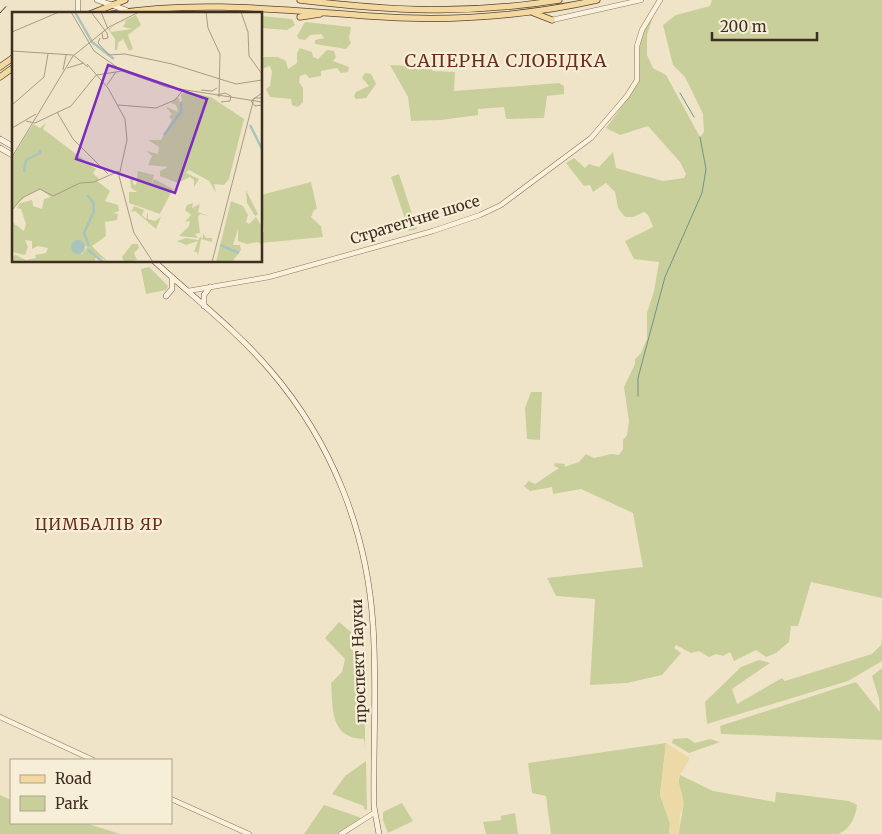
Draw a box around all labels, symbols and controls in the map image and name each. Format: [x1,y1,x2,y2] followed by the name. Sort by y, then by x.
[712,10,817,42] scale bar
[12,12,262,262] inset map
[720,17,767,36] text: 200 m
[404,49,608,72] district label: САПЕРНА СЛОБІДКА
[348,191,482,248] street label: Стратегічне шосе
[35,514,163,534] district label: ЦИМБАЛІВ ЯР
[347,599,370,723] street label: проспект Науки
[10,759,172,824] legend
[55,769,91,788] text: Road
[55,794,89,813] text: Park

